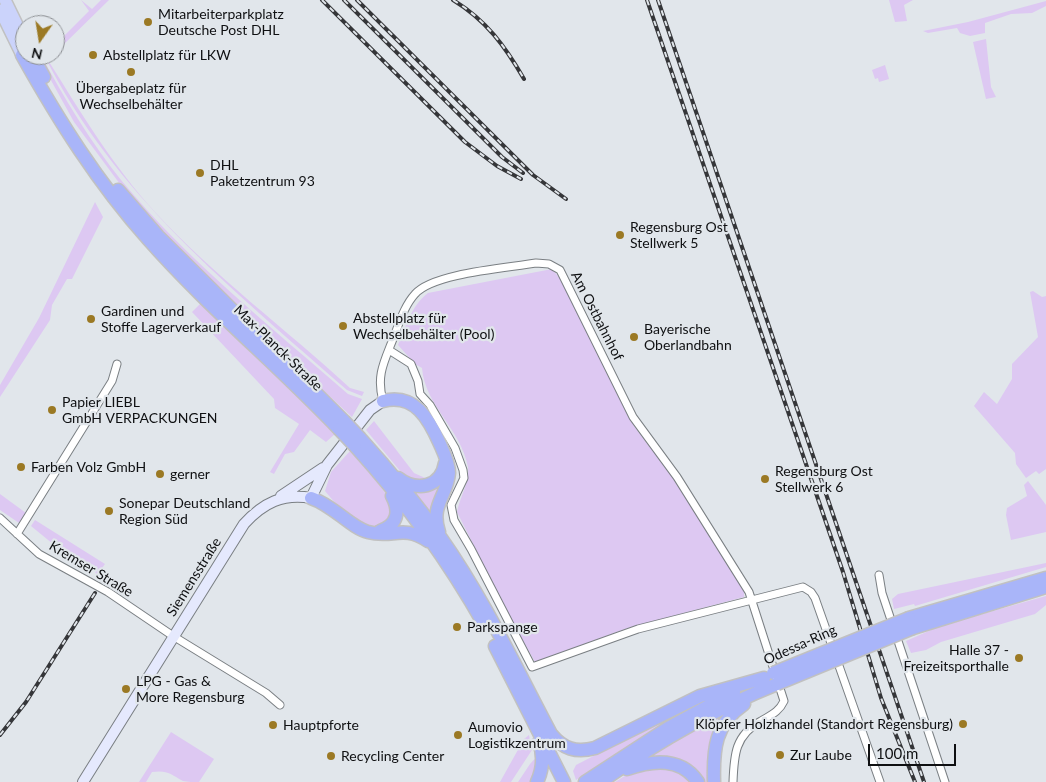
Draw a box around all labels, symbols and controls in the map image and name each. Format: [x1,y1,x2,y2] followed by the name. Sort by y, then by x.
[158,6,284,38] place label: Mitarbeiterparkplatz Deutsche Post DHL
[15,15,65,65] north arrow
[142,16,154,28] marker: Mitarbeiterparkplatz Deutsche Post DHL
[30,45,44,64] text: N
[103,47,231,63] place label: Abstellplatz für LKW
[87,49,99,61] marker: Abstellplatz für LKW
[125,66,137,78] marker: Übergabeplatz für Wechselbehälter
[76,80,186,112] place label: Übergabeplatz für Wechselbehälter
[210,157,315,190] place label: DHL Paketzentrum 93
[194,167,206,179] marker: DHL Paketzentrum 93
[630,219,728,252] place label: Regensburg Ost Stellwerk 5
[614,229,626,241] marker: Regensburg Ost Stellwerk 5
[567,269,627,363] street label: Am Ostbahnhof
[230,301,326,395] street label: Max-Planck-Straße
[101,303,221,336] place label: Gardinen und Stoffe Lagerverkauf
[353,310,494,342] place label: Abstellplatz für Wechselbehälter (Pool)
[85,313,97,325] marker: Gardinen und Stoffe Lagerverkauf
[337,320,349,332] marker: Abstellplatz für Wechselbehälter (Pool)
[644,321,732,354] place label: Bayerische Oberlandbahn
[628,331,640,343] marker: Bayerische Oberlandbahn
[62,394,217,427] place label: Papier LIEBL GmbH VERPACKUNGEN
[46,404,58,416] marker: Papier LIEBL GmbH VERPACKUNGEN
[31,459,146,475] place label: Farben Volz GmbH
[15,461,27,473] marker: Farben Volz GmbH
[775,463,873,496] place label: Regensburg Ost Stellwerk 6
[170,466,210,482] place label: gerner
[154,468,166,480] marker: gerner
[759,473,771,485] marker: Regensburg Ost Stellwerk 6
[119,495,250,528] place label: Sonepar Deutschland Region Süd
[103,505,115,517] marker: Sonepar Deutschland Region Süd
[163,535,225,619] street label: Siemensstraße
[46,537,136,601] street label: Kremser Straße
[467,619,538,635] place label: Parkspange
[451,621,463,633] marker: Parkspange
[761,622,839,668] street label: Odessa-Ring
[903,642,1009,674] place label: Halle 37 - Freizeitsporthalle
[1013,652,1025,664] marker: Halle 37 - Freizeitsporthalle
[136,673,245,706] place label: LPG - Gas & More Regensburg
[120,683,132,695] marker: LPG - Gas & More Regensburg
[695,716,953,732] place label: Klöpfer Holzhandel (Standort Regensburg)
[283,717,359,733] place label: Hauptpforte
[957,718,969,730] marker: Klöpfer Holzhandel (Standort Regensburg)
[267,719,279,731] marker: Hauptpforte
[468,719,566,752] place label: Aumovio Logistikzentrum
[452,729,464,741] marker: Aumovio Logistikzentrum
[871,734,958,766] scale bar
[876,744,918,762] text: 100 m
[790,747,852,763] place label: Zur Laube
[341,748,444,764] place label: Recycling Center
[774,749,786,761] marker: Zur Laube
[325,750,337,762] marker: Recycling Center

